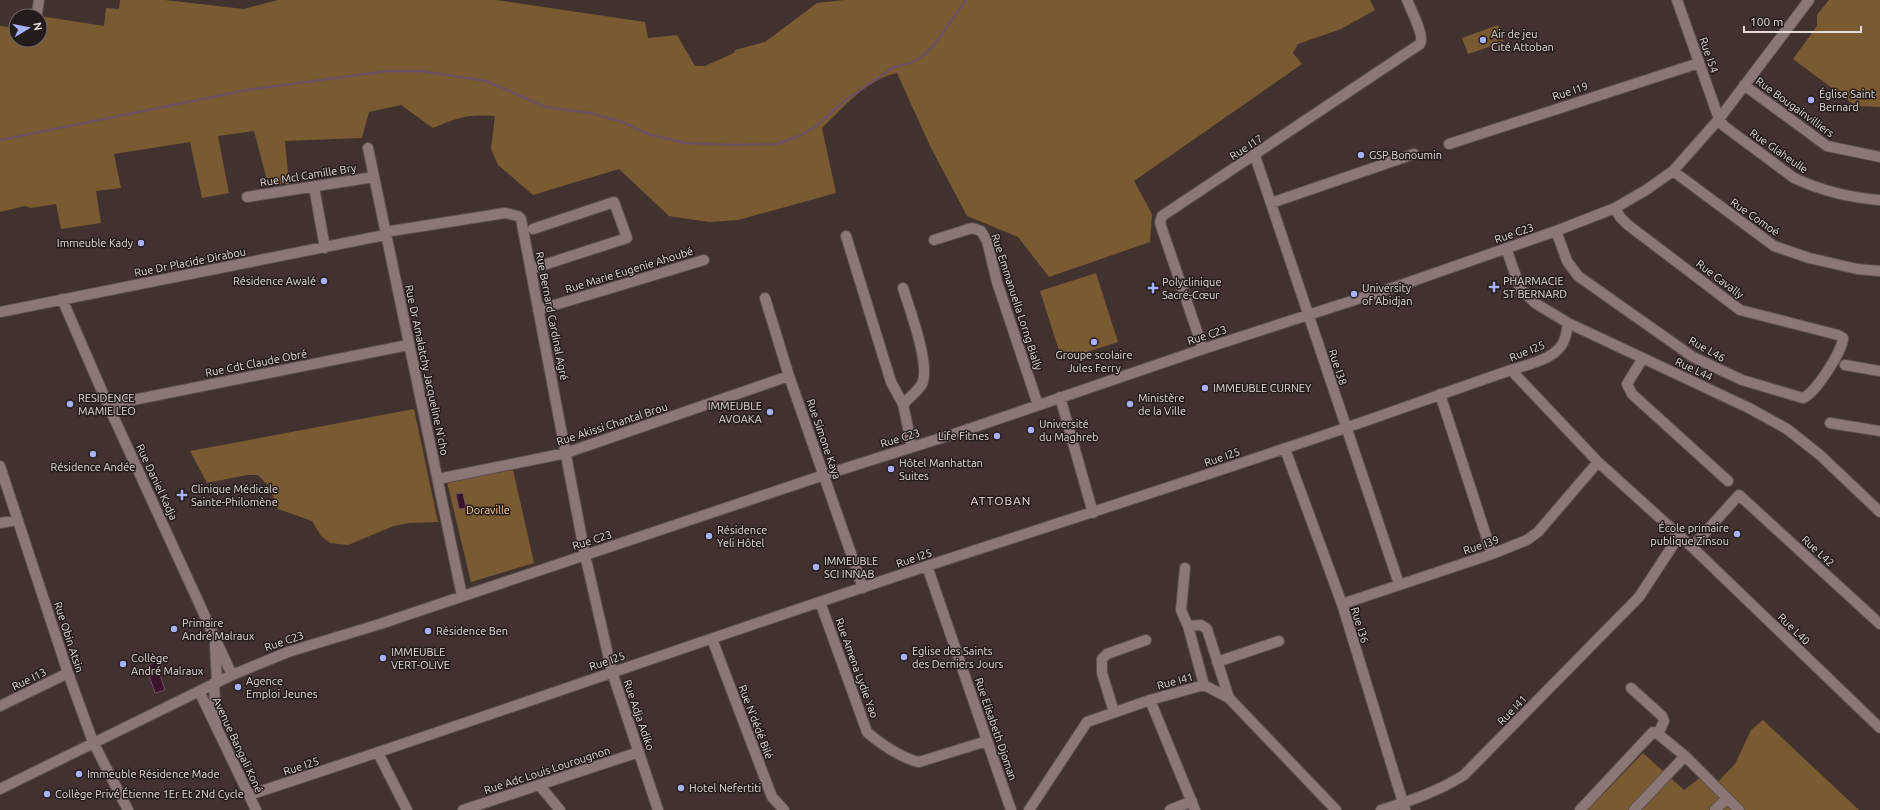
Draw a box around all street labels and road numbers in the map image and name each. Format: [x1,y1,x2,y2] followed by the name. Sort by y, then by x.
[1697,36,1721,74] street label: Rue I54
[1754,75,1837,140] street label: Rue Bougainvilliers
[1551,80,1589,102] street label: Rue I19
[1748,127,1810,175] street label: Rue Glaheulle
[1227,132,1265,162] street label: Rue I17
[259,161,358,189] street label: Rue Mcl Camille Bry
[1728,196,1782,238] street label: Rue Comoé
[1493,221,1535,245] street label: Rue C23
[989,232,1045,372] street label: Rue Emmanuella Lorng Bially
[133,245,247,279] street label: Rue Dr Placide Dirabou
[563,245,695,295] street label: Rue Marie Eugenie Ahoubé
[534,251,570,381] street label: Rue Bernard Cardinal Agré
[1694,257,1747,301] street label: Rue Cavally
[403,284,451,456] street label: Rue Dr Amalatchy Jacqueline N'cho
[1186,323,1228,347] street label: Rue C23
[1687,334,1727,364] street label: Rue L46
[1508,339,1546,363] street label: Rue I25
[204,347,308,379] street label: Rue Cdt Claude Obré
[1327,348,1349,386] street label: Rue I38
[1673,355,1715,383] street label: Rue L44
[805,397,843,481] street label: Rue Simone Kaya
[555,400,669,448] street label: Rue Akissi Chantal Brou
[879,426,921,450] street label: Rue C23
[134,442,180,522] street label: Rue Daniel Kadja
[1203,445,1241,469] street label: Rue I25
[571,528,613,552] street label: Rue C23
[1462,533,1500,557] street label: Rue I39
[1799,533,1837,569] street label: Rue L42
[895,546,933,570] street label: Rue I25
[52,600,86,674] street label: Rue Obin Atsin
[1349,606,1371,644] street label: Rue I36
[1776,611,1812,647] street label: Rue L40
[833,616,881,720] street label: Rue Amena Lydie Yao
[263,629,305,653] street label: Rue C23
[588,649,626,673] street label: Rue I25
[10,666,48,692] street label: Rue I13
[1156,670,1194,692] street label: Rue I41
[973,676,1019,782] street label: Rue Elisabeth Djoman
[621,678,657,752] street label: Rue Adja Adiko
[736,683,776,761] street label: Rue N'dédé Bilé
[1495,693,1529,727] street label: Rue I41
[211,695,265,795] street label: Avenue Bangali Koné
[483,744,611,796] street label: Rue Adc Louis Lourougnon
[282,755,320,777] street label: Rue I25

